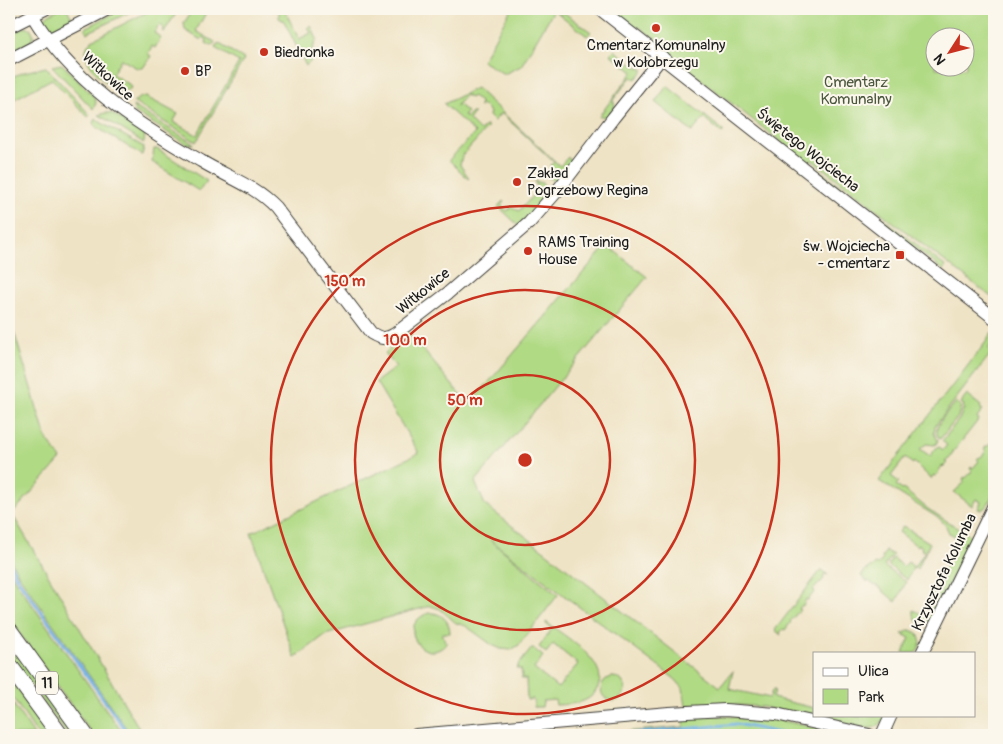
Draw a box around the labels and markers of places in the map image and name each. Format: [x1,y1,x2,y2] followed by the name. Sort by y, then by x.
[650,22,662,34] marker: Cmentarz Komunalny w Kołobrzegu
[587,36,726,72] place label: Cmentarz Komunalny w Kołobrzegu
[274,43,335,62] place label: Biedronka
[258,46,270,58] marker: Biedronka
[195,62,212,81] place label: BP
[179,65,191,77] marker: BP
[527,164,648,200] place label: Zakład Pogrzebowy Regina
[511,176,523,188] marker: Zakład Pogrzebowy Regina
[538,233,629,269] place label: RAMS Training House
[803,237,890,273] place label: św. Wojciecha - cmentarz
[522,245,534,257] marker: RAMS Training House
[894,249,906,261] marker: św. Wojciecha - cmentarz
[516,451,534,469] centre of rings

